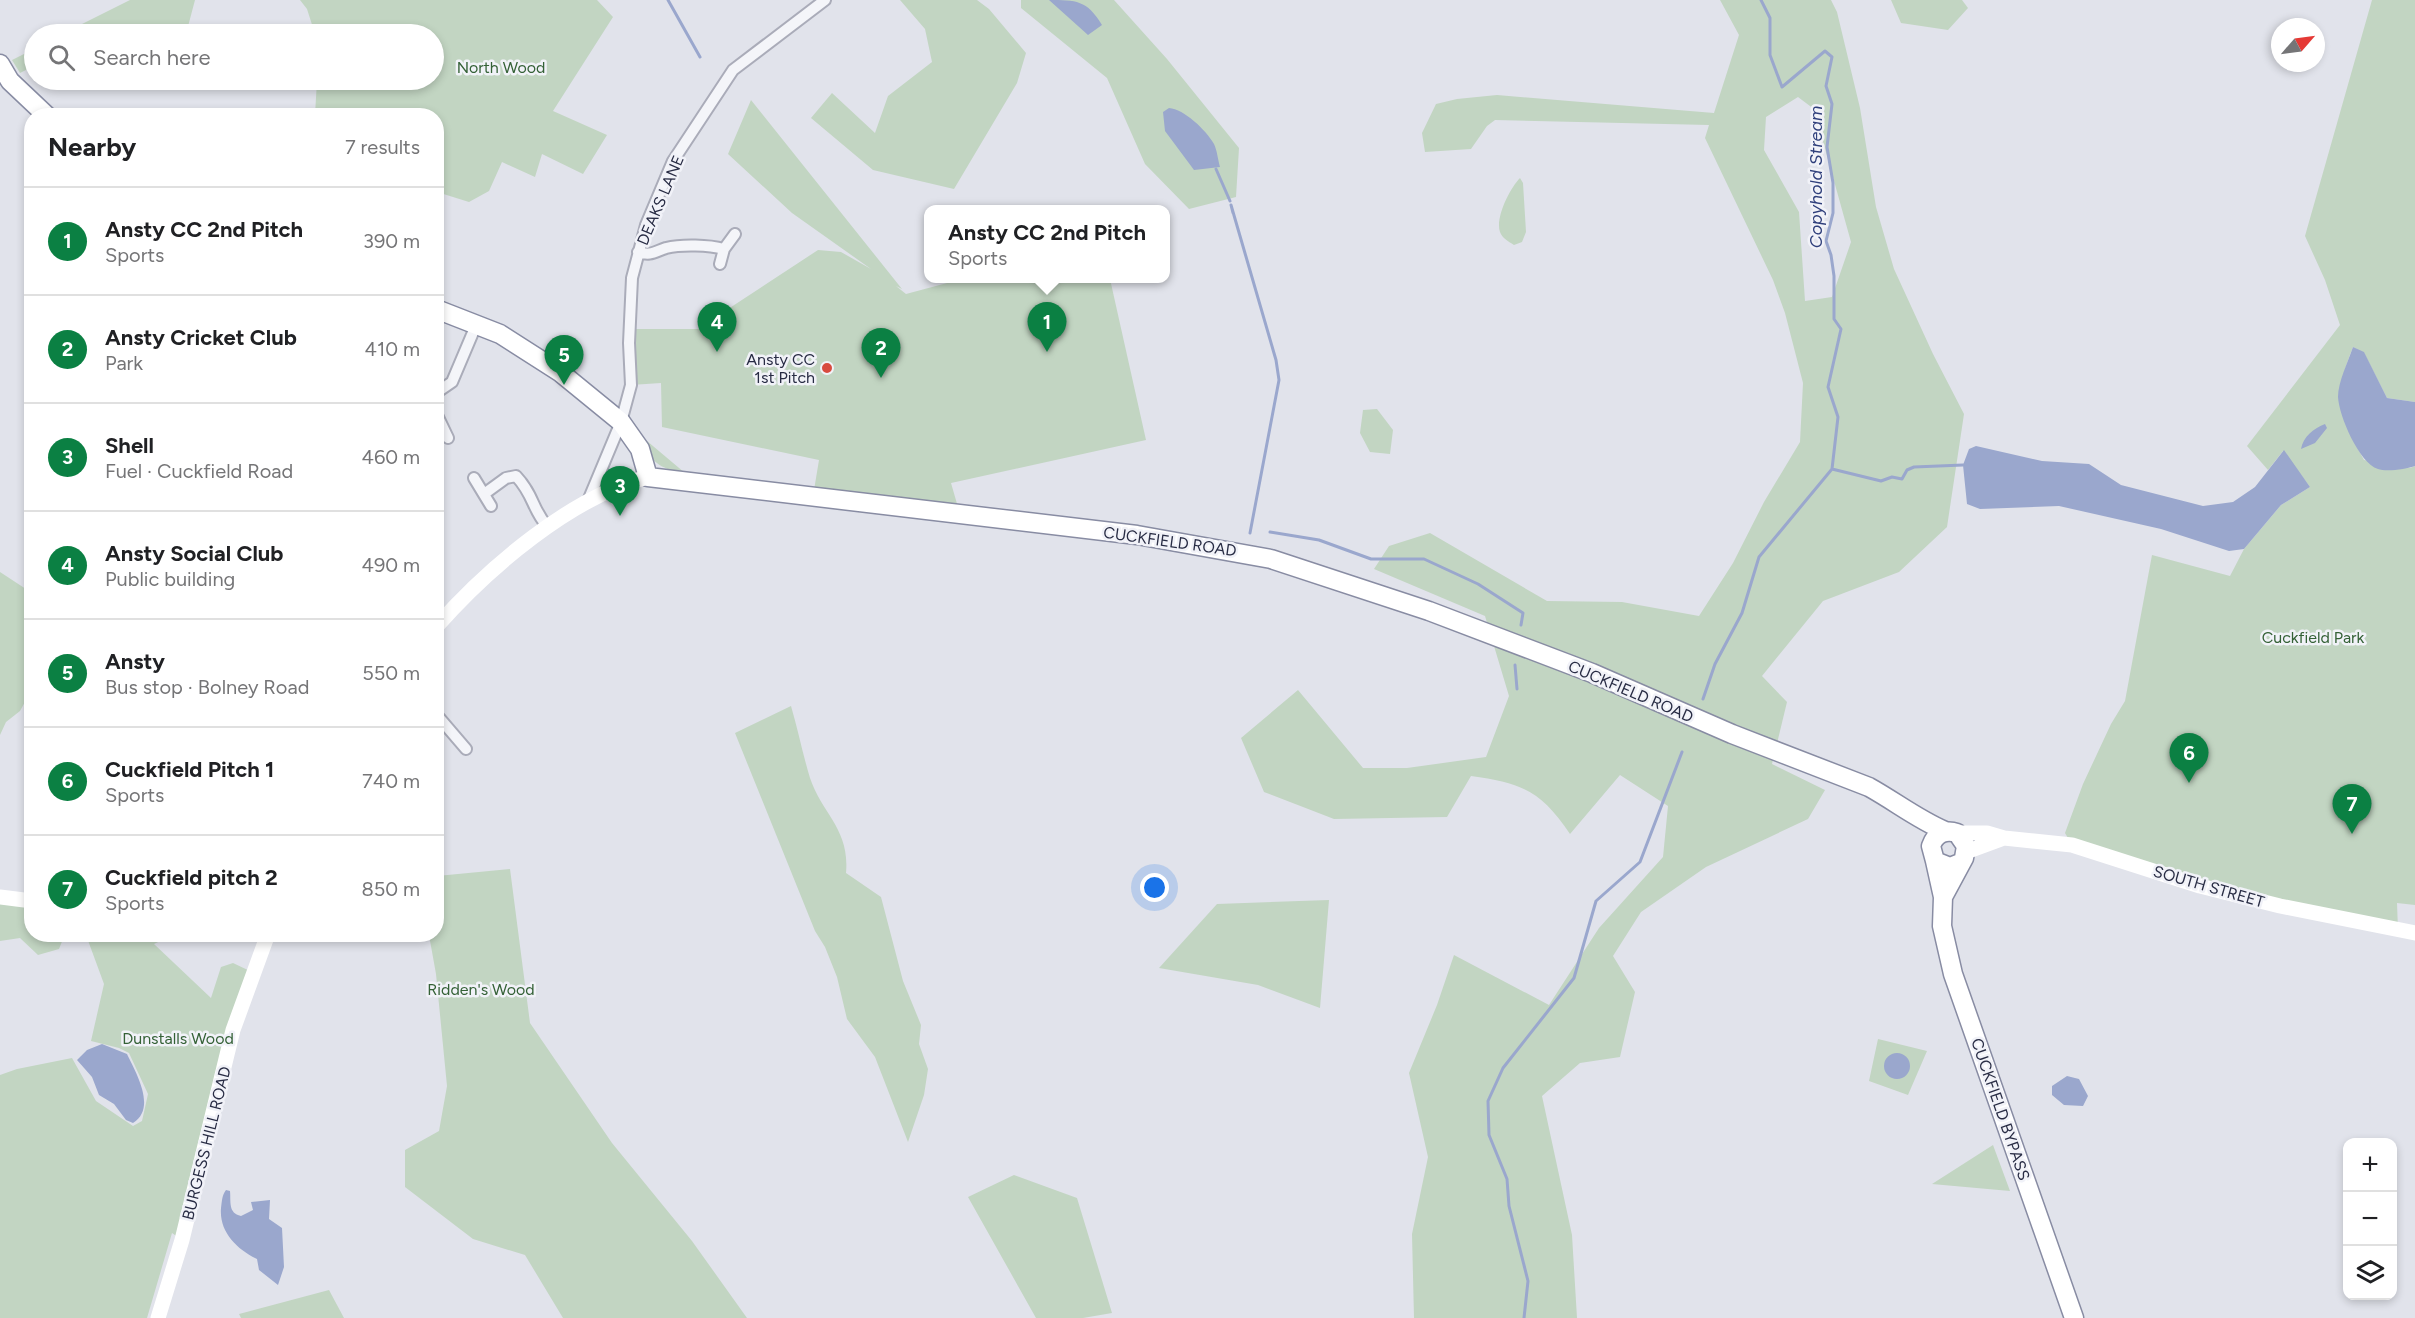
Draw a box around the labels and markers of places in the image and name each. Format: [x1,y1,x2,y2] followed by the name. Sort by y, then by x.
[698,302,736,352] pin: 4
[1028,302,1066,352] pin: 1
[862,328,900,378] pin: 2
[544,336,584,385] pin: 5
[746,350,815,387] place label: Ansty CC 1st Pitch
[820,361,834,375] marker: Ansty CC 1st Pitch
[600,466,640,516] pin: 3
[2170,734,2208,783] pin: 6
[2332,784,2372,834] pin: 7

